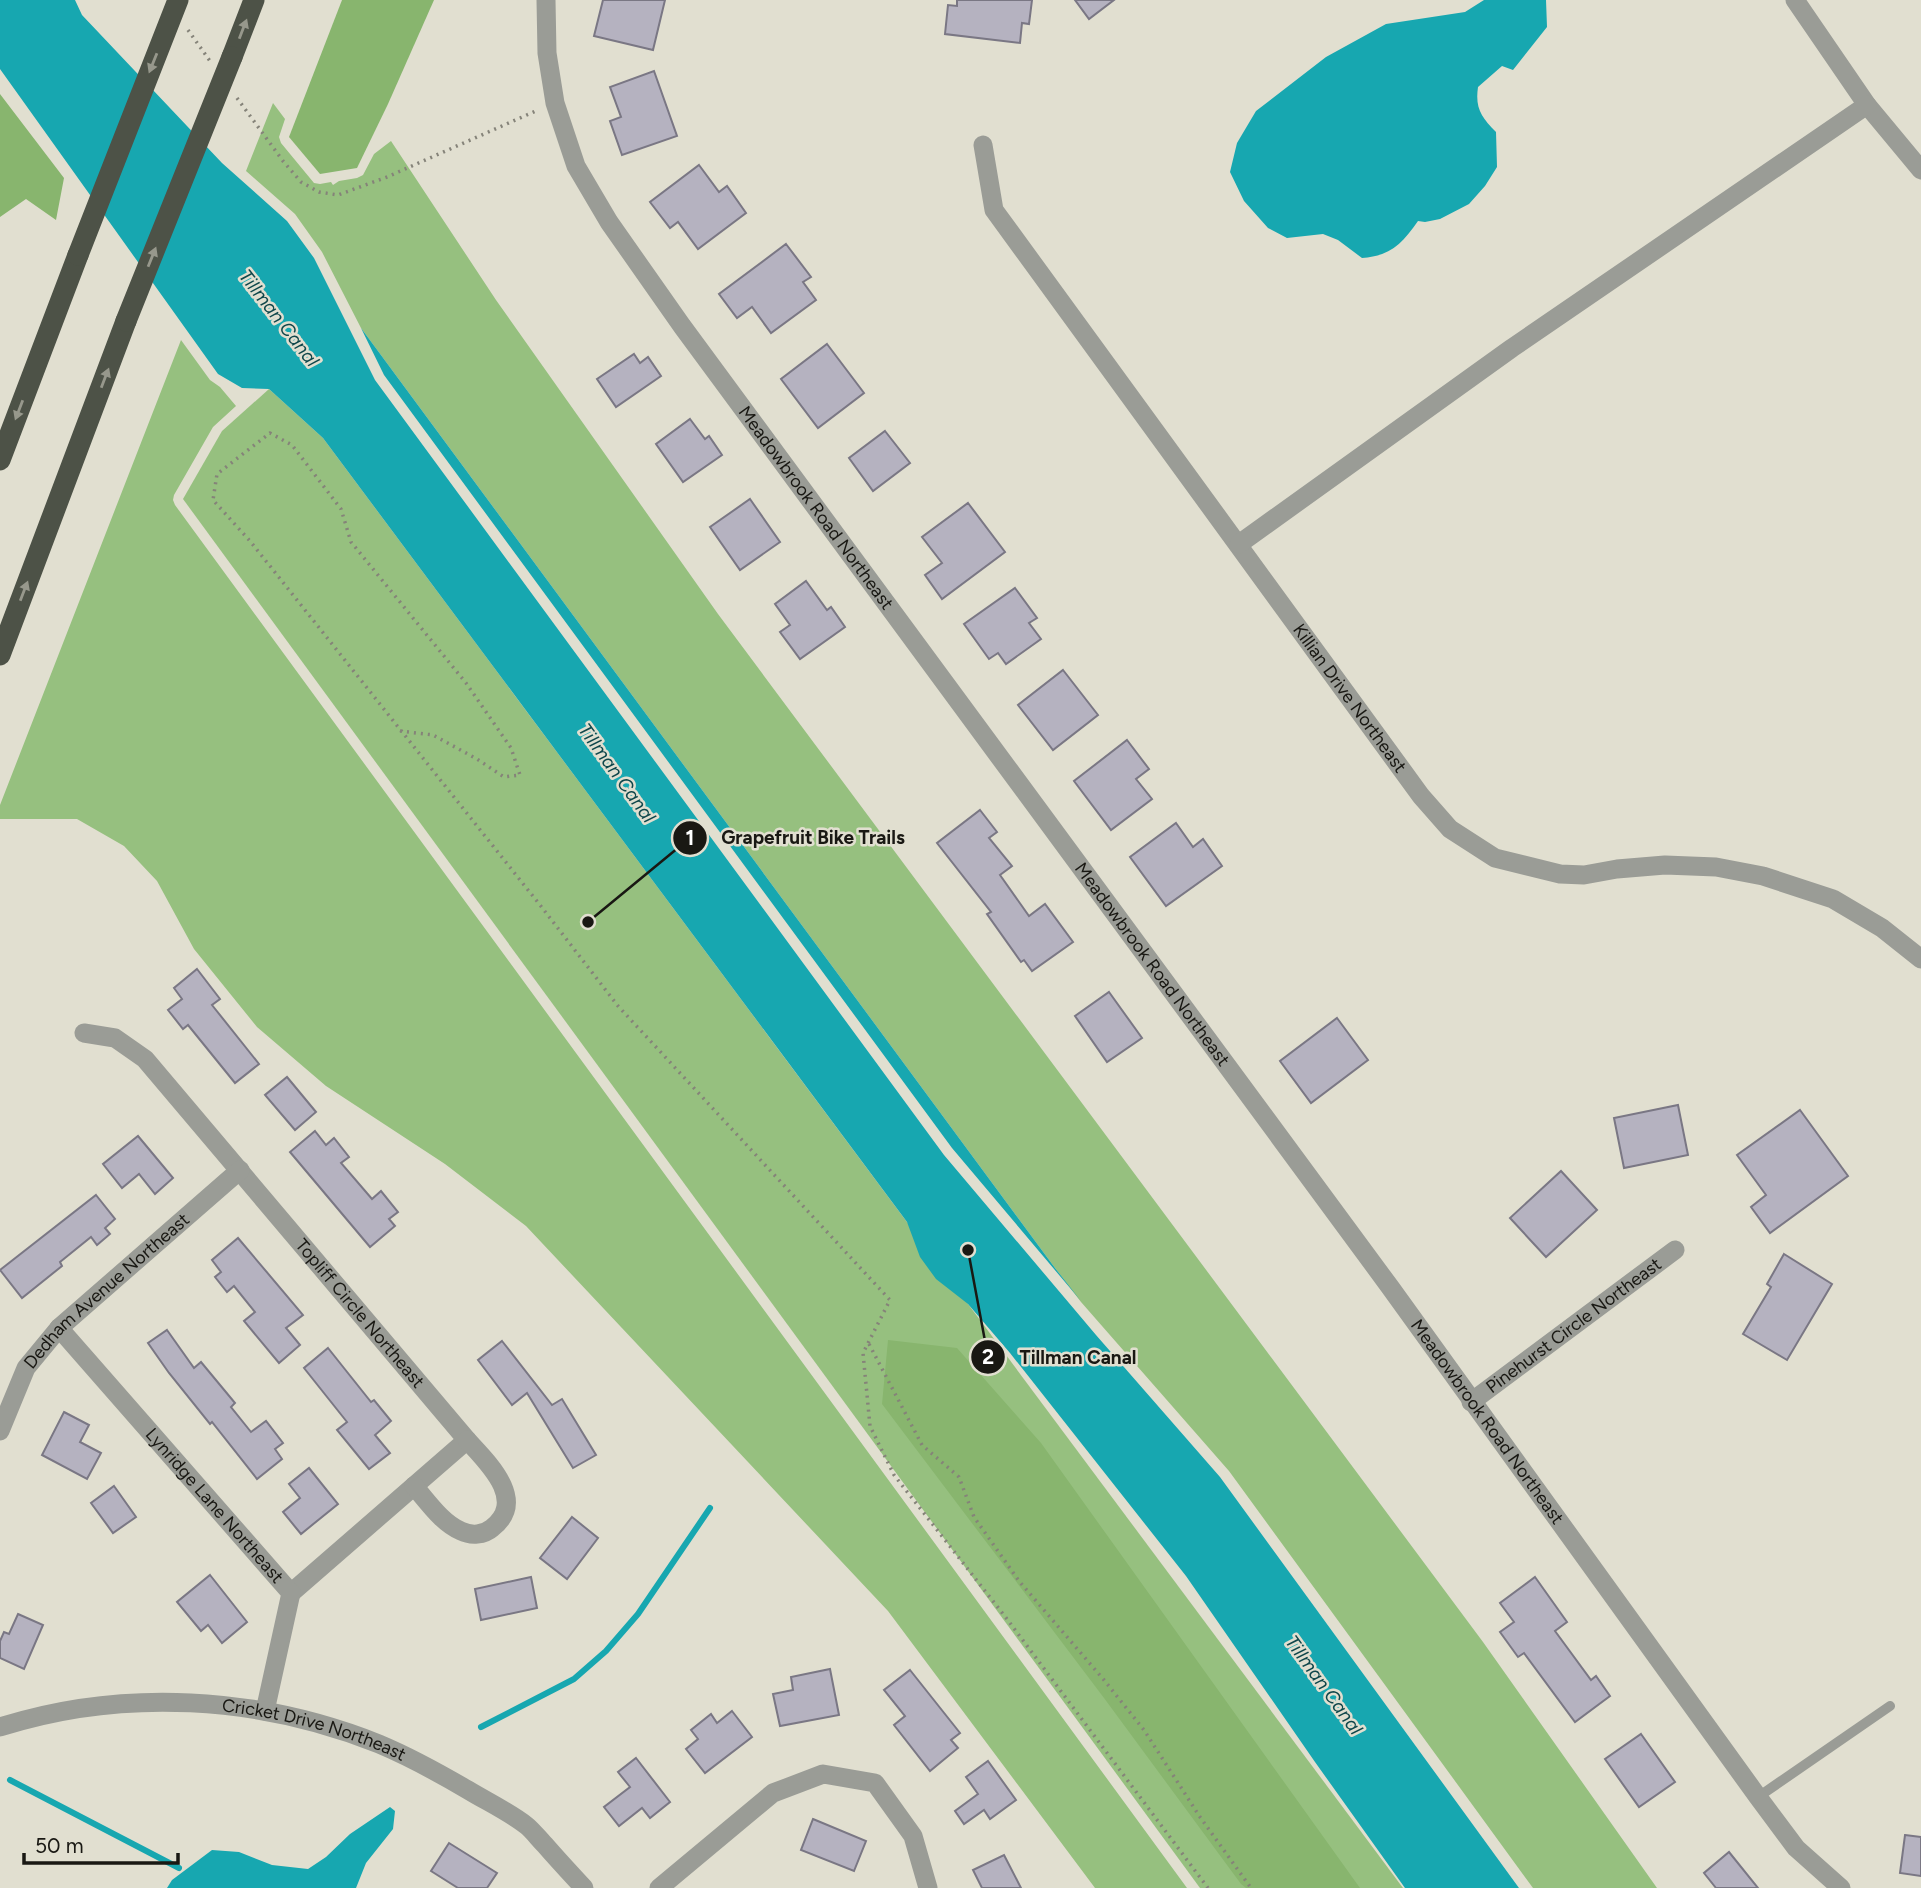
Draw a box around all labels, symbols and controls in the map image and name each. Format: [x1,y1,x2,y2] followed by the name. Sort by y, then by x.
[238,18,249,39] one-way arrow
[148,53,159,74] one-way arrow
[146,247,157,268] one-way arrow
[234,265,324,372] water label: Tillman Canal
[99,368,110,389] one-way arrow
[13,400,24,421] one-way arrow
[734,402,898,614] street label: Meadowbrook Road Northeast
[19,580,30,601] one-way arrow
[1288,620,1411,777] street label: Killian Drive Northeast
[573,719,661,828] water label: Tillman Canal
[673,818,919,858] callout: Grapefruit Bike Trails
[686,825,694,850] text: 1
[721,826,905,849] text: Grapefruit Bike Trails
[1070,858,1235,1071] street label: Meadowbrook Road Northeast
[19,1208,194,1373] street label: Dedham Avenue Northeast
[291,1234,429,1393] street label: Topliff Circle Northeast
[1482,1253,1666,1398] street label: Pinehurst Circle Northeast
[1406,1315,1569,1529] street label: Meadowbrook Road Northeast
[971,1337,1151,1377] callout: Tillman Canal
[982,1344,994,1369] text: 2
[1020,1346,1136,1369] text: Tillman Canal
[141,1423,288,1588] street label: Lynridge Lane Northeast
[1280,1631,1368,1740] water label: Tillman Canal
[221,1694,410,1766] street label: Cricket Drive Northeast
[24,1822,178,1866] scale bar
[35,1833,84,1858] text: 50 m

